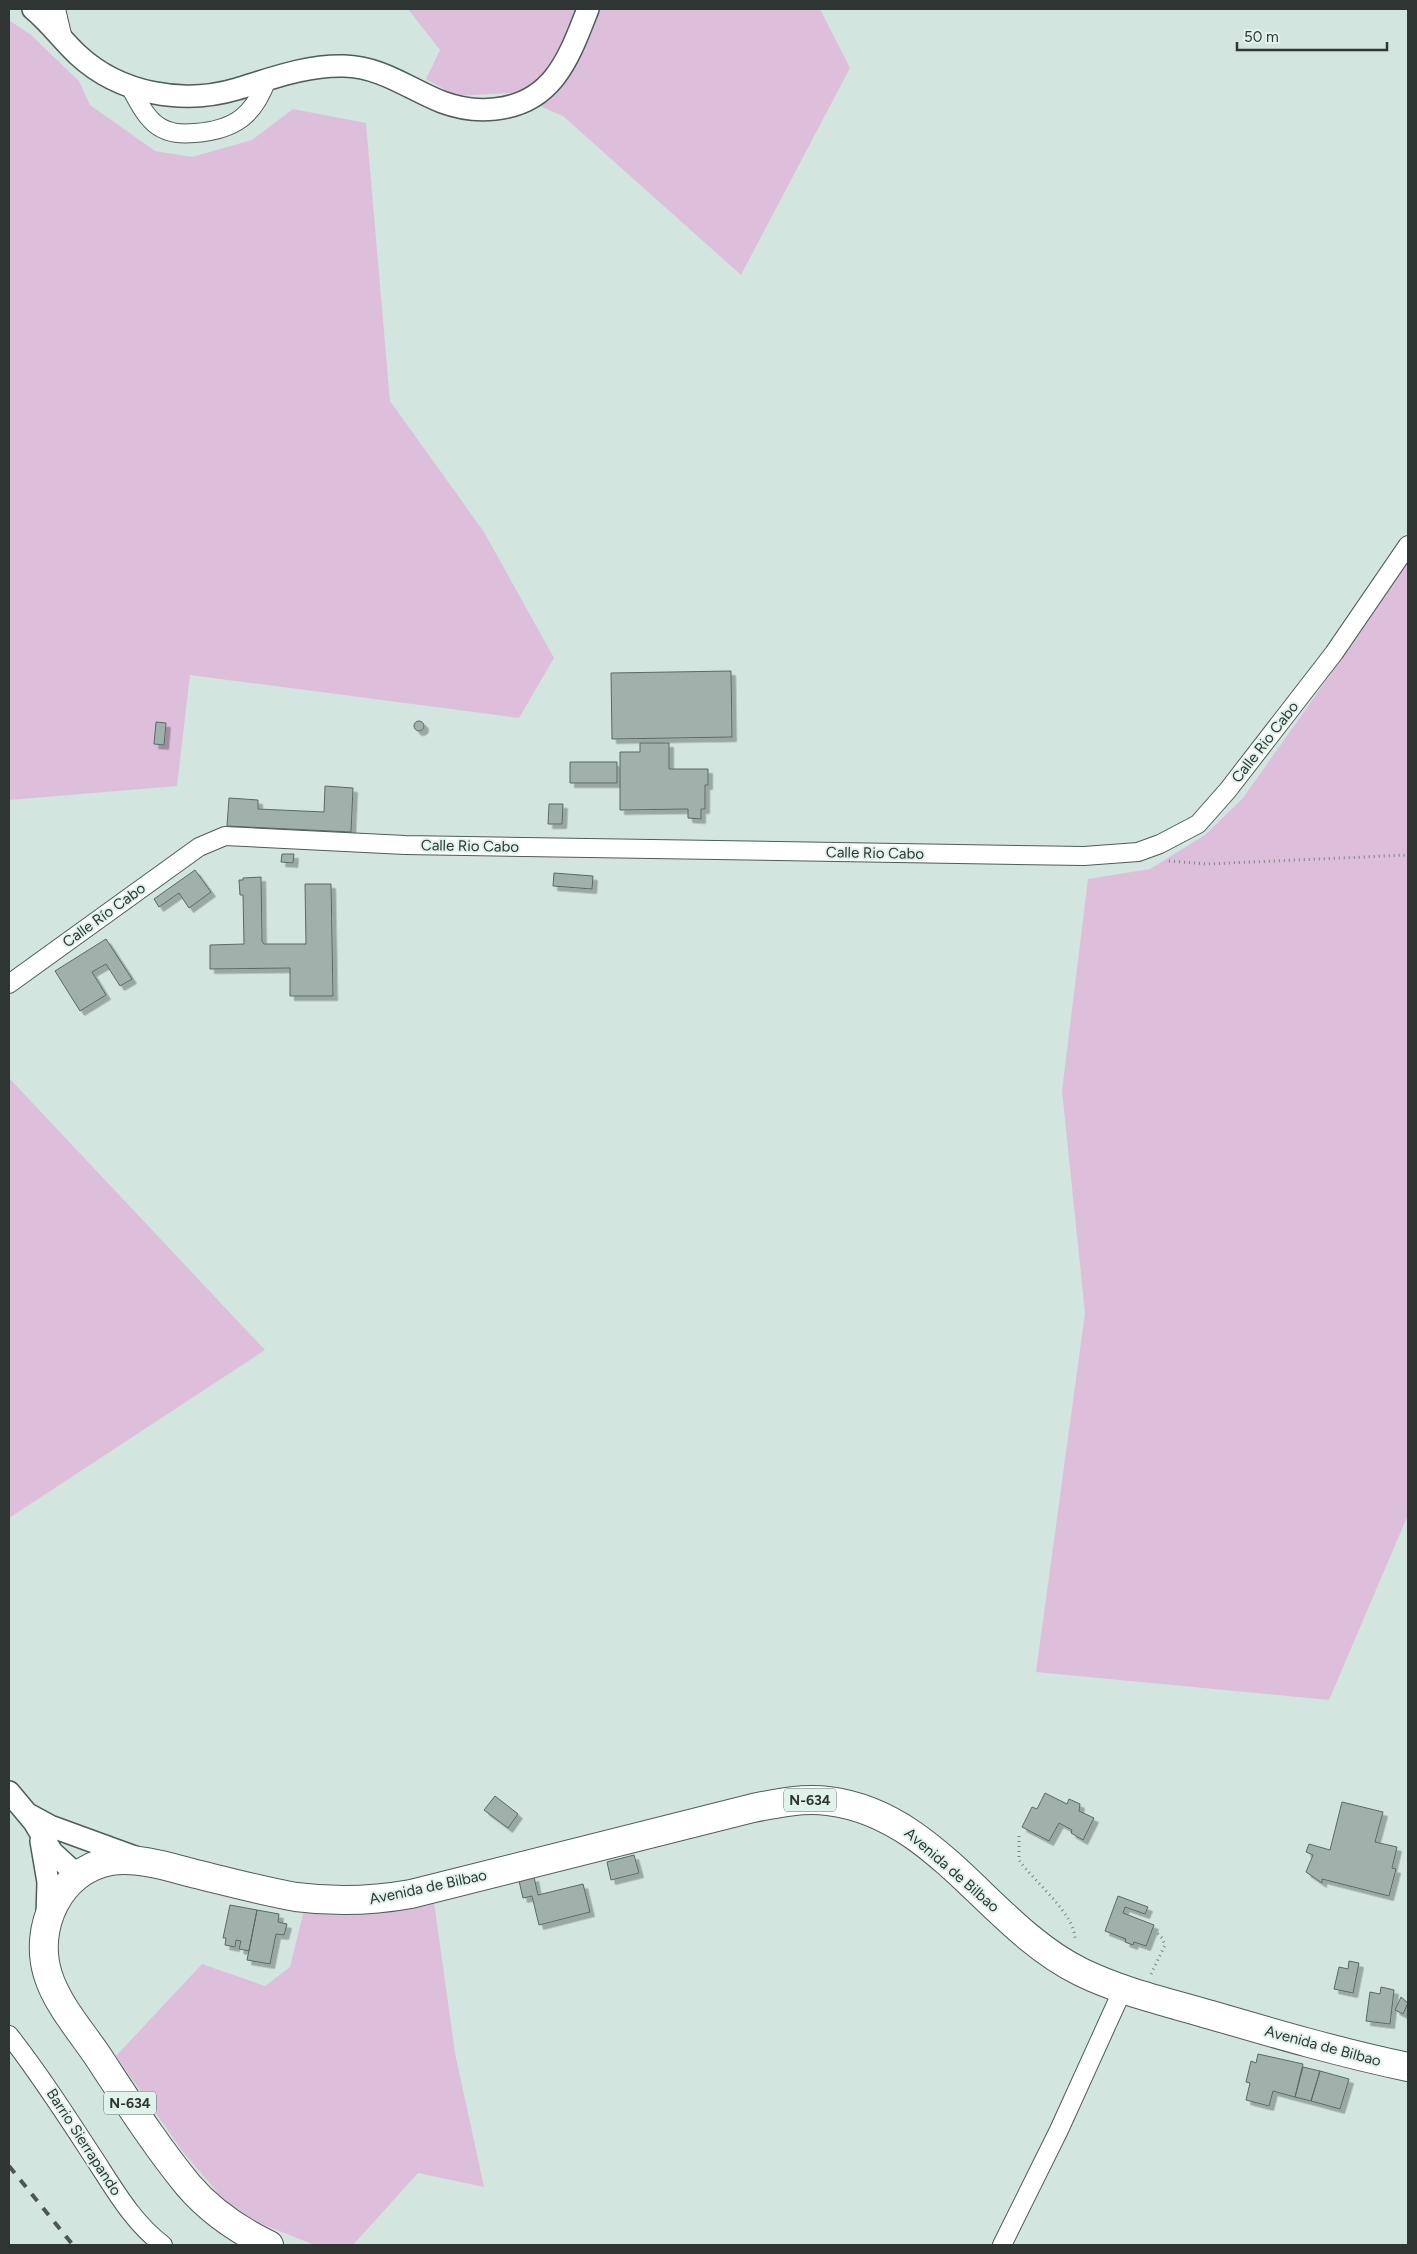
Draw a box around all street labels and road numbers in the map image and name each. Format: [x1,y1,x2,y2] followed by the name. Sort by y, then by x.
[1228,698,1302,786] street label: Calle Rio Cabo
[421,836,520,856] street label: Calle Rio Cabo
[826,843,925,863] street label: Calle Rio Cabo
[59,879,149,951] street label: Calle Río Cabo
[784,1788,836,1812] road number: N-634
[901,1824,1003,1916] street label: Avenida de Bilbao
[368,1866,489,1908] street label: Avenida de Bilbao
[1263,2022,1383,2070] street label: Avenida de Bilbao
[43,2085,125,2199] street label: Barrio Sierrapando
[104,2092,156,2114] road number: N-634

